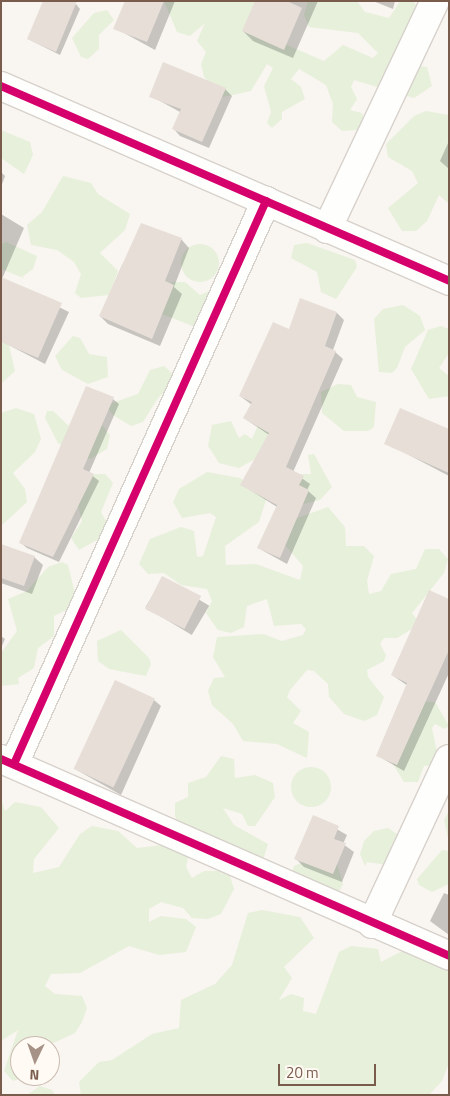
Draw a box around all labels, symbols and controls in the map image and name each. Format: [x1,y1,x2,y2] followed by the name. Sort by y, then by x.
[10,1036,60,1086] north arrow
[280,1054,378,1086] scale bar
[286,1061,319,1084] text: 20 m
[29,1065,40,1086] text: N

